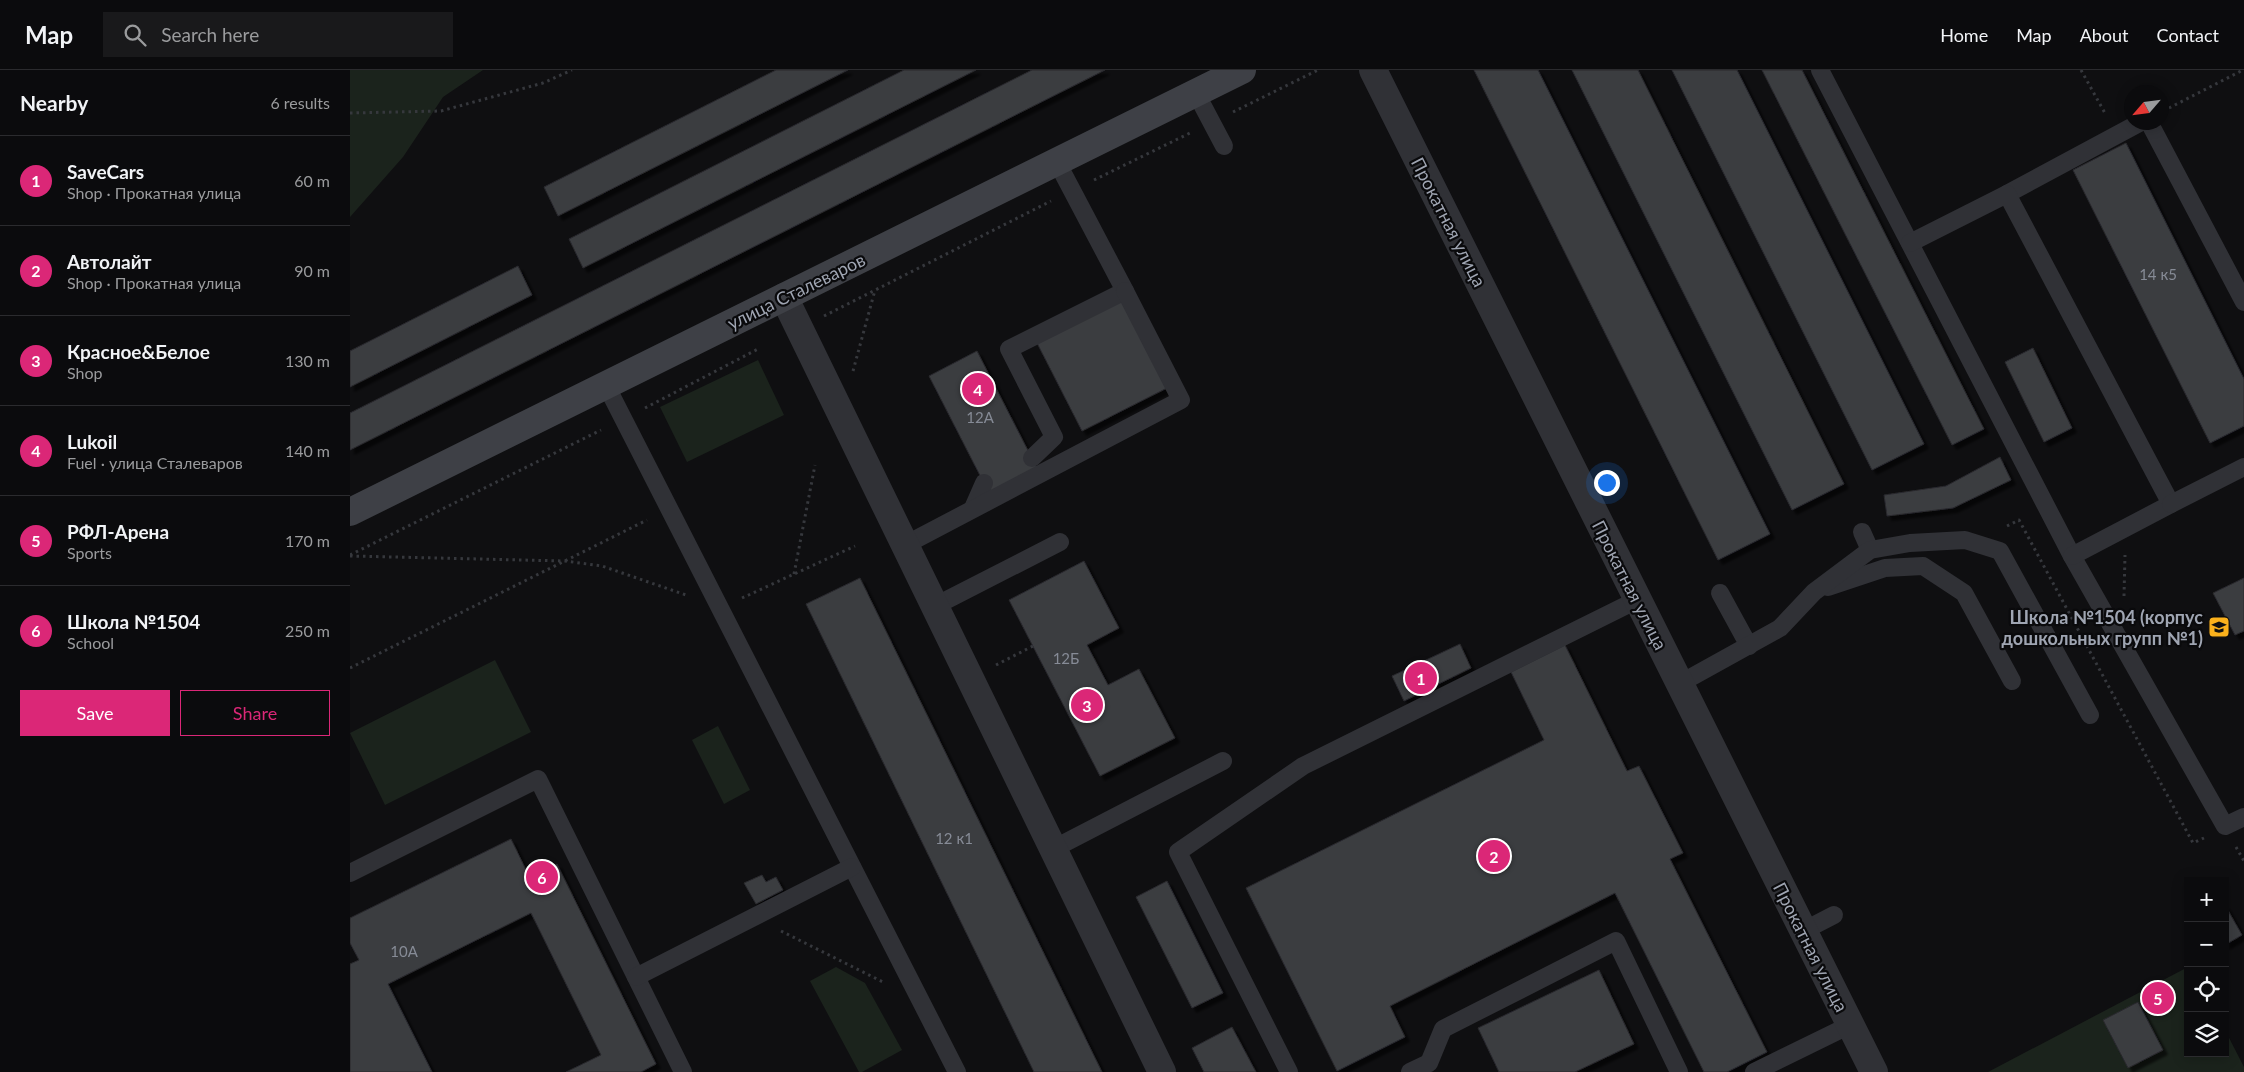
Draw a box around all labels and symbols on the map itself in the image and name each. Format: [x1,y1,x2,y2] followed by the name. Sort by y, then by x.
[2124,85,2169,130] north arrow
[1407,154,1491,290] street label: Прокатная улица
[724,248,869,334] street label: улица Сталеваров
[2139,265,2177,283] house number: 14 к5
[962,370,994,408] pin: 4
[966,408,995,426] house number: 12А
[1594,470,1620,496] your location
[1588,517,1672,653] street label: Прокатная улица
[2002,606,2203,649] place label: Школа №1504 (корпус дошкольных групп №1)
[2207,615,2231,639] school or university icon: Школа №1504 (корпус дошкольных групп №1)
[1053,649,1079,667] house number: 12Б
[1405,659,1437,697] pin: 1
[1071,686,1103,724] pin: 3
[935,829,973,847] house number: 12 к1
[1478,837,1510,875] pin: 2
[526,858,558,896] pin: 6
[1769,879,1853,1015] street label: Прокатная улица
[390,942,419,960] house number: 10А
[2142,979,2174,1017] pin: 5

